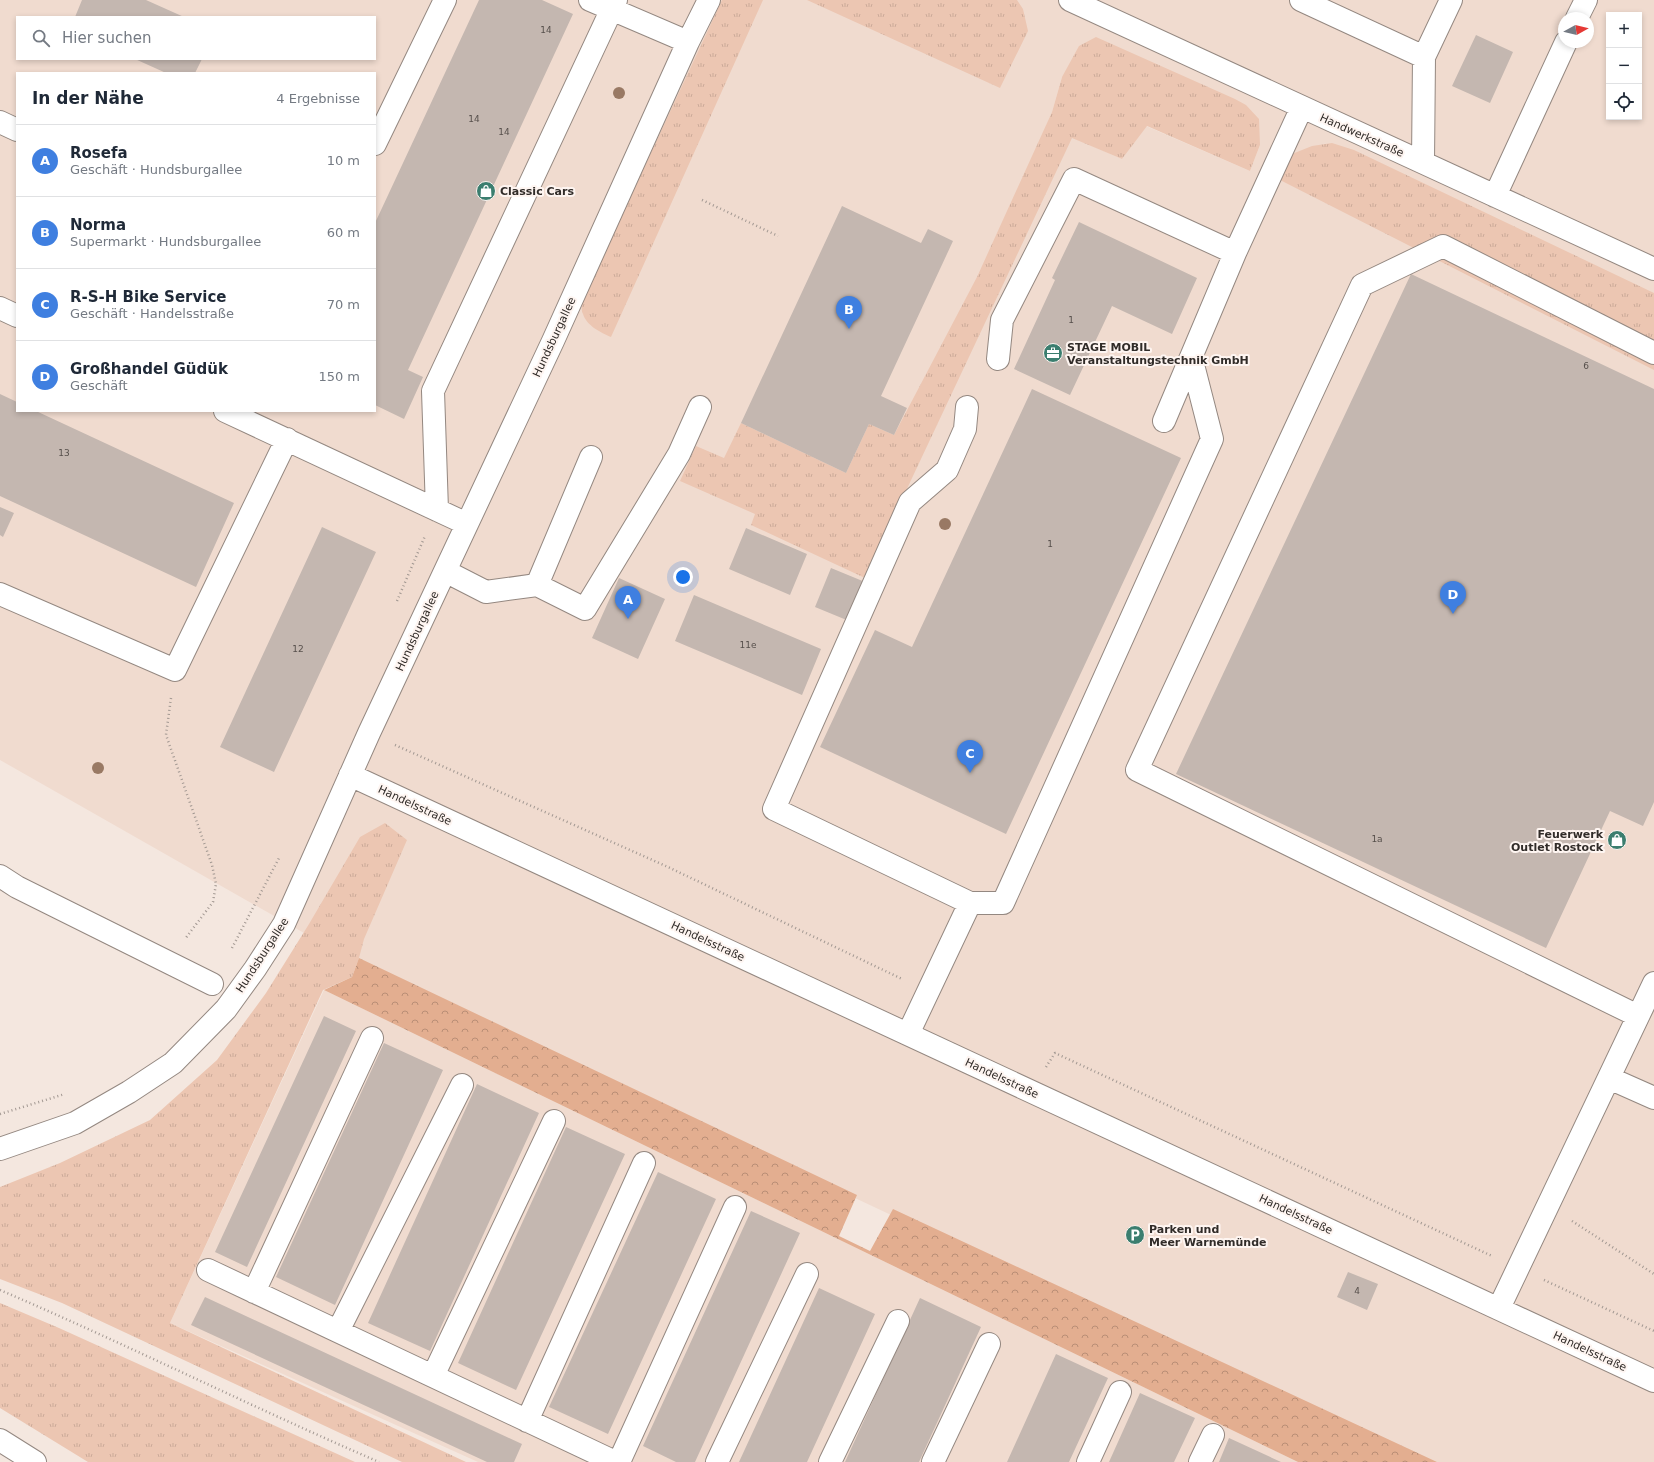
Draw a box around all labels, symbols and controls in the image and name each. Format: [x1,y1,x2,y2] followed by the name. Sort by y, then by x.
[1558,12,1594,48] north arrow
[1606,12,1642,120] map controls
[1606,12,1642,48] button: +
[16,16,376,60] search box
[540,25,552,35] house number: 14
[30,27,52,49] icon: search
[62,29,151,47] text: Hier suchen
[1606,48,1642,84] button: −
[1606,84,1642,120] button: locate
[32,88,144,108] text: In der Nähe
[276,91,360,106] text: 4 Ergebnisse
[1318,111,1406,160] street label: Handwerkstraße
[468,114,480,124] house number: 14
[498,127,510,137] house number: 14
[70,144,128,162] text: Rosefa
[40,153,50,168] text: A
[327,153,360,168] text: 10 m
[70,162,242,177] text: Geschäft · Hundsburgallee
[475,180,497,202] shop icon: Classic Cars
[500,185,574,198] place label: Classic Cars
[70,216,126,234] text: Norma
[40,225,50,240] text: B
[327,225,360,240] text: 60 m
[70,234,261,249] text: Supermarkt · Hundsburgallee
[70,288,226,306] text: R-S-H Bike Service
[530,295,579,379] street label: Hundsburgallee
[836,296,862,329] pin: B
[40,297,50,312] text: C
[327,297,360,312] text: 70 m
[70,306,234,321] text: Geschäft · Handelsstraße
[1068,315,1074,325] house number: 1
[1067,341,1249,367] place label: STAGE MOBIL Veranstaltungstechnik GmbH
[1042,342,1064,364] office icon: STAGE MOBIL Veranstaltungstechnik GmbH
[70,360,228,378] text: Großhandel Güdük
[1583,361,1589,371] house number: 6
[40,369,50,384] text: D
[318,369,360,384] text: 150 m
[70,378,128,393] text: Geschäft
[58,448,70,458] house number: 13
[1047,539,1053,549] house number: 1
[673,567,693,587] your location
[1440,581,1466,614] pin: D
[615,586,641,619] pin: A
[393,589,442,673] street label: Hundsburgallee
[740,640,757,650] house number: 11e
[292,644,304,654] house number: 12
[957,740,983,773] pin: C
[376,783,454,828] street label: Handelsstraße
[1511,828,1604,854] place label: Feuerwerk Outlet Rostock
[1606,829,1628,851] shop icon: Feuerwerk Outlet Rostock
[1371,834,1383,844] house number: 1a
[233,915,292,995] street label: Hundsburgallee
[669,919,747,964] street label: Handelsstraße
[963,1056,1041,1101] street label: Handelsstraße
[1257,1192,1335,1237] street label: Handelsstraße
[1149,1223,1266,1249] place label: Parken und Meer Warnemünde
[1124,1224,1146,1246] parking icon: Parken und Meer Warnemünde
[1354,1286,1360,1296] house number: 4
[1551,1329,1629,1374] street label: Handelsstraße

